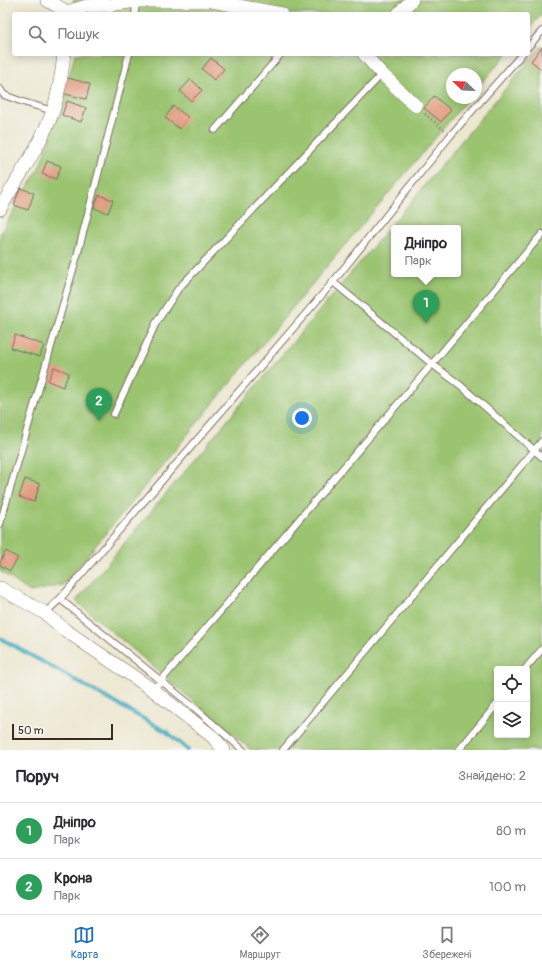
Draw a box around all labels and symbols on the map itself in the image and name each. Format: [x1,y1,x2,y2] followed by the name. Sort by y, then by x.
[446,68,482,104] north arrow
[413,290,439,323] pin: 1
[86,388,112,421] pin: 2
[292,408,312,428] your location
[12,722,113,741] scale bar

